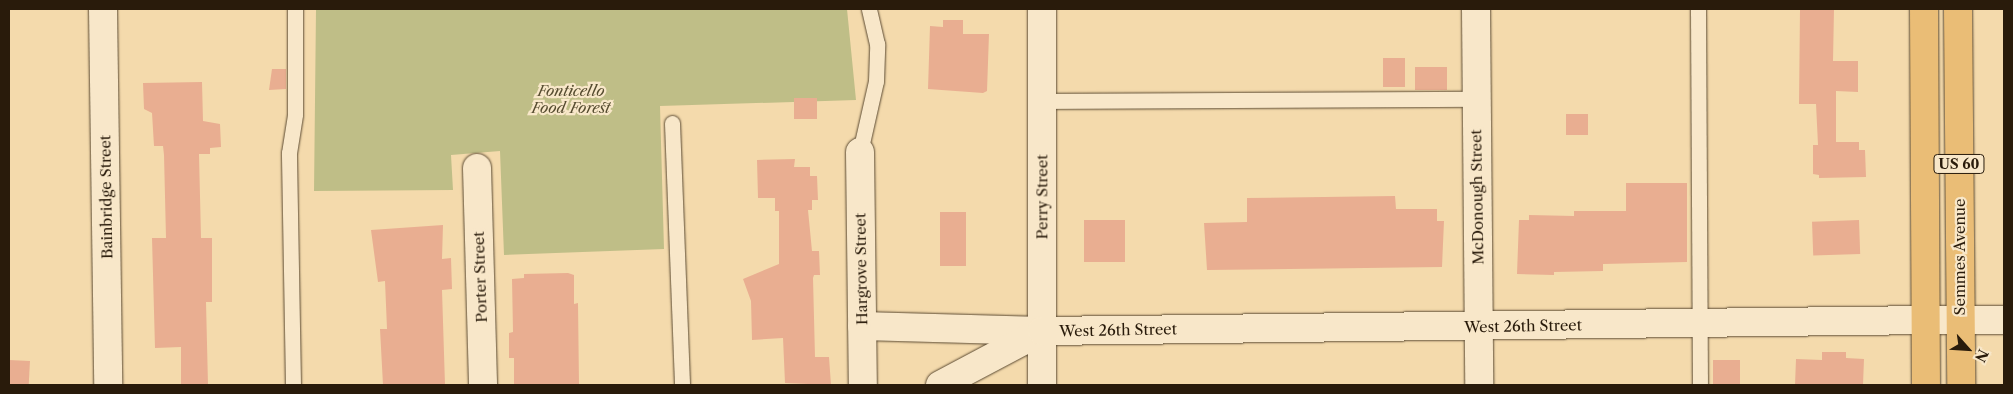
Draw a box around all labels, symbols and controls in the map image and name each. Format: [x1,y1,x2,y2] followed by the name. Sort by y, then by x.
[531,81,611,116] park label: Fonticello Food Forest
[1467,129,1487,265] street label: McDonough Street
[96,135,116,259] street label: Bainbridge Street
[1933,152,1985,175] road number: US 60
[1033,154,1051,240] street label: Perry Street
[1951,198,1969,316] street label: Semmes Avenue
[851,213,871,325] street label: Hargrove Street
[469,231,491,323] street label: Porter Street
[1464,316,1582,336] street label: West 26th Street
[1059,320,1177,340] street label: West 26th Street
[1943,324,1993,374] north arrow
[1971,346,1992,365] text: N

